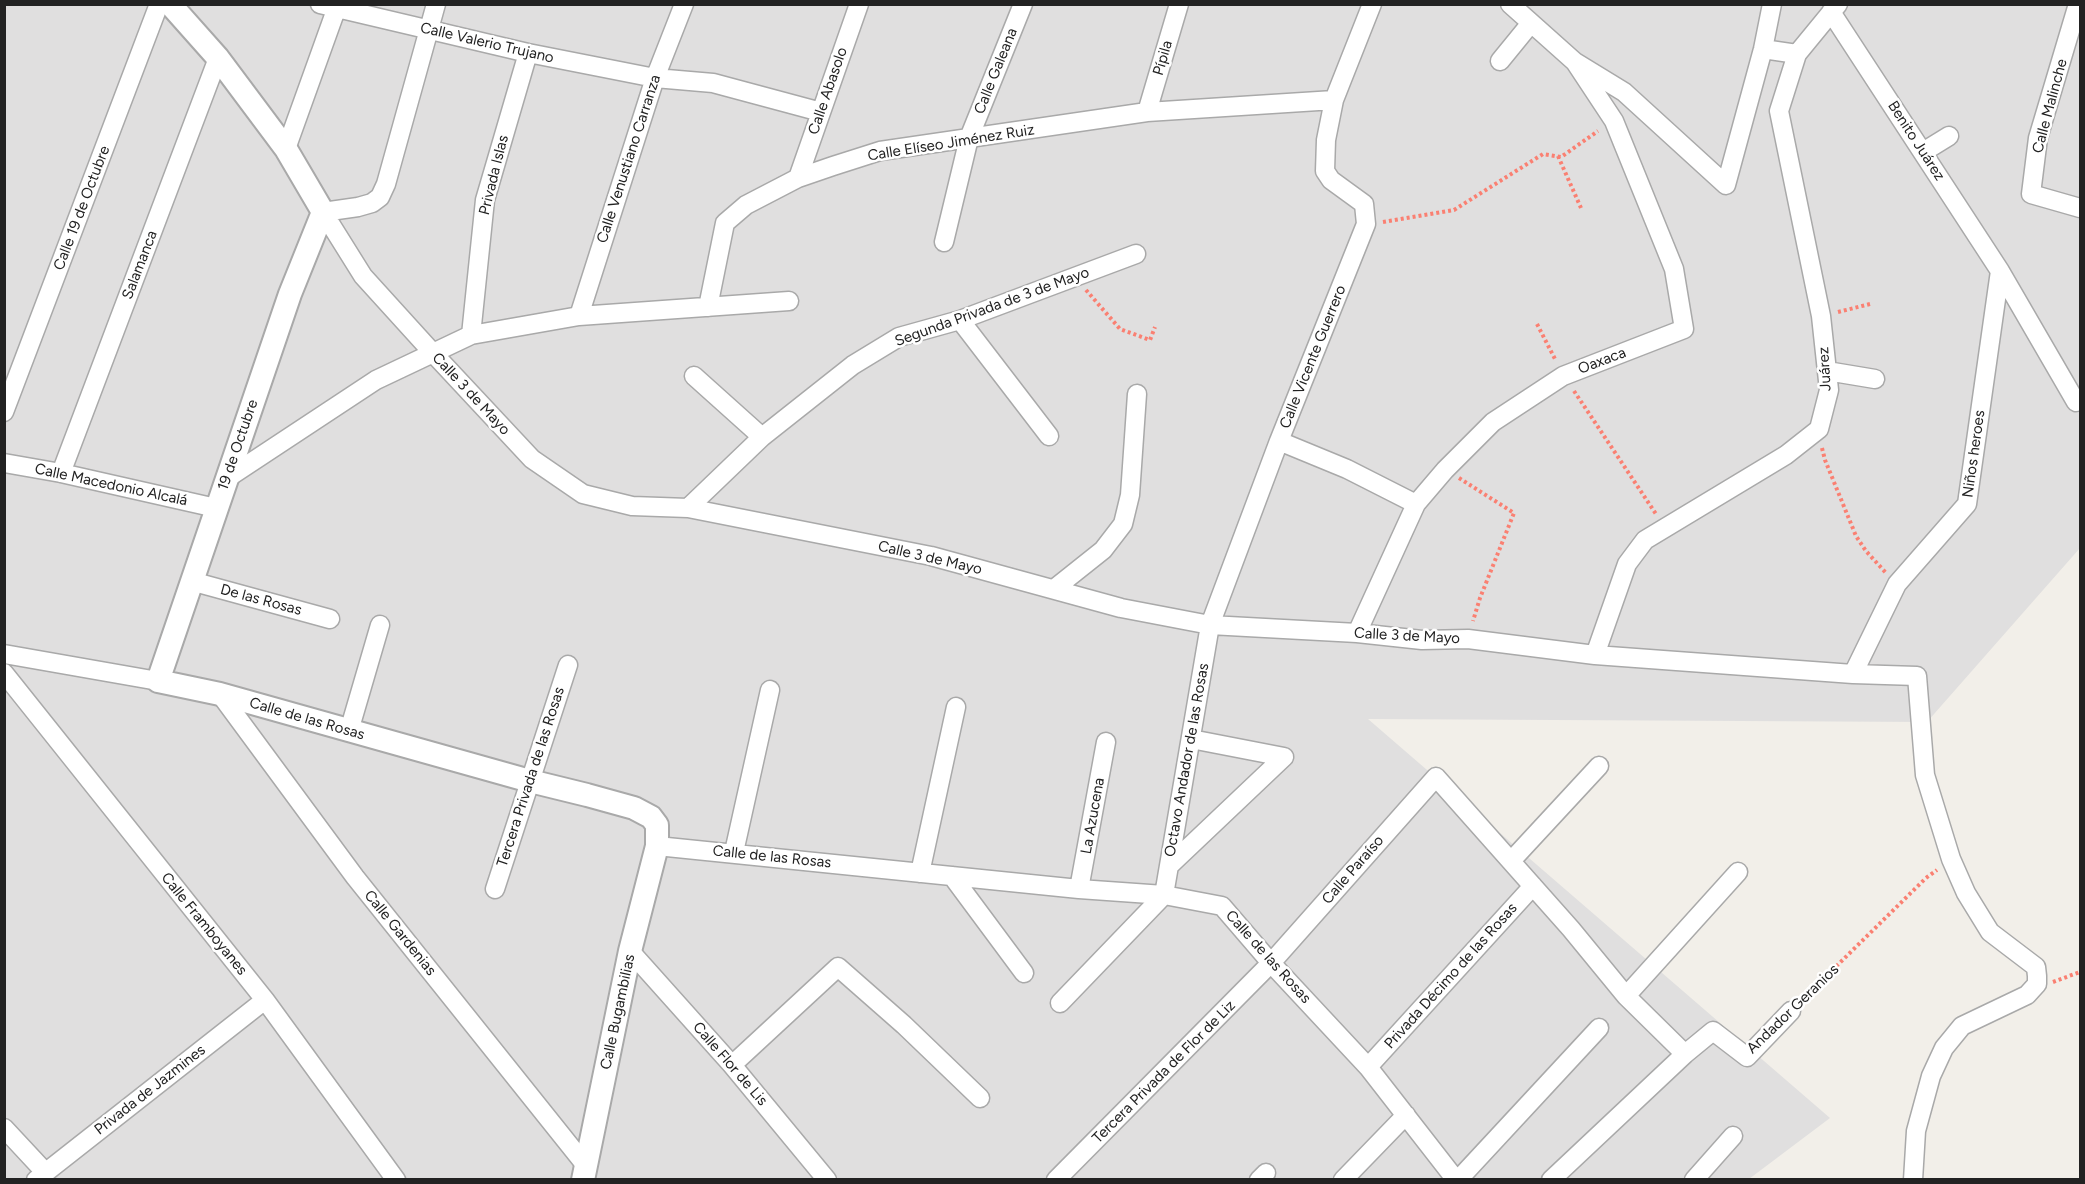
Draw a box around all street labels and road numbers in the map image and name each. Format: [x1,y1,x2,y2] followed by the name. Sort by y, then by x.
[418,19,556,67] street label: Calle Valerio Trujano
[971,25,1021,117] street label: Calle Galeana
[1149,38,1177,78] street label: Pípila
[805,45,851,137] street label: Calle Abasolo
[2029,57,2071,155] street label: Calle Malinche
[593,73,665,245] street label: Calle Venustiano Carranza
[1884,98,1948,184] street label: Benito Juárez
[866,121,1036,165] street label: Calle Elíseo Jiménez Ruiz
[475,133,513,217] street label: Privada Islas
[50,143,114,273] street label: Calle 19 de Octubre
[119,228,161,302] street label: Salamanca
[892,263,1092,351] street label: Segunda Privada de 3 de Mayo
[1276,283,1350,431] street label: Calle Vicente Guerrero
[1576,344,1628,378] street label: Oaxaca
[1815,346,1835,392] street label: Juárez
[428,349,514,439] street label: Calle 3 de Mayo
[214,397,262,493] street label: 19 de Octubre
[1959,409,1989,499] street label: Niños heroes
[33,460,189,510] street label: Calle Macedonio Alcalá
[876,537,984,579] street label: Calle 3 de Mayo
[218,580,304,620] street label: De las Rosas
[1354,624,1460,648] street label: Calle 3 de Mayo
[1161,662,1213,858] street label: Octavo Andador de las Rosas
[493,685,569,869] street label: Tercera Privada de las Rosas
[247,694,367,744] street label: Calle de las Rosas
[1077,776,1109,856] street label: La Azucena
[1318,832,1388,908] street label: Calle Paraíso
[712,842,832,872] street label: Calle de las Rosas
[157,869,251,979] street label: Calle Framboyanes
[360,887,440,979] street label: Calle Gardenias
[1381,899,1521,1053] street label: Privada Décimo de las Rosas
[1221,907,1315,1007] street label: Calle de las Rosas
[597,953,639,1071] street label: Calle Bugambilias
[1743,960,1843,1058] street label: Andador Geranios
[1089,997,1239,1147] street label: Tercera Privada de Flor de Liz
[689,1019,771,1109] street label: Calle Flor de Lis
[91,1041,209,1139] street label: Privada de Jazmines

